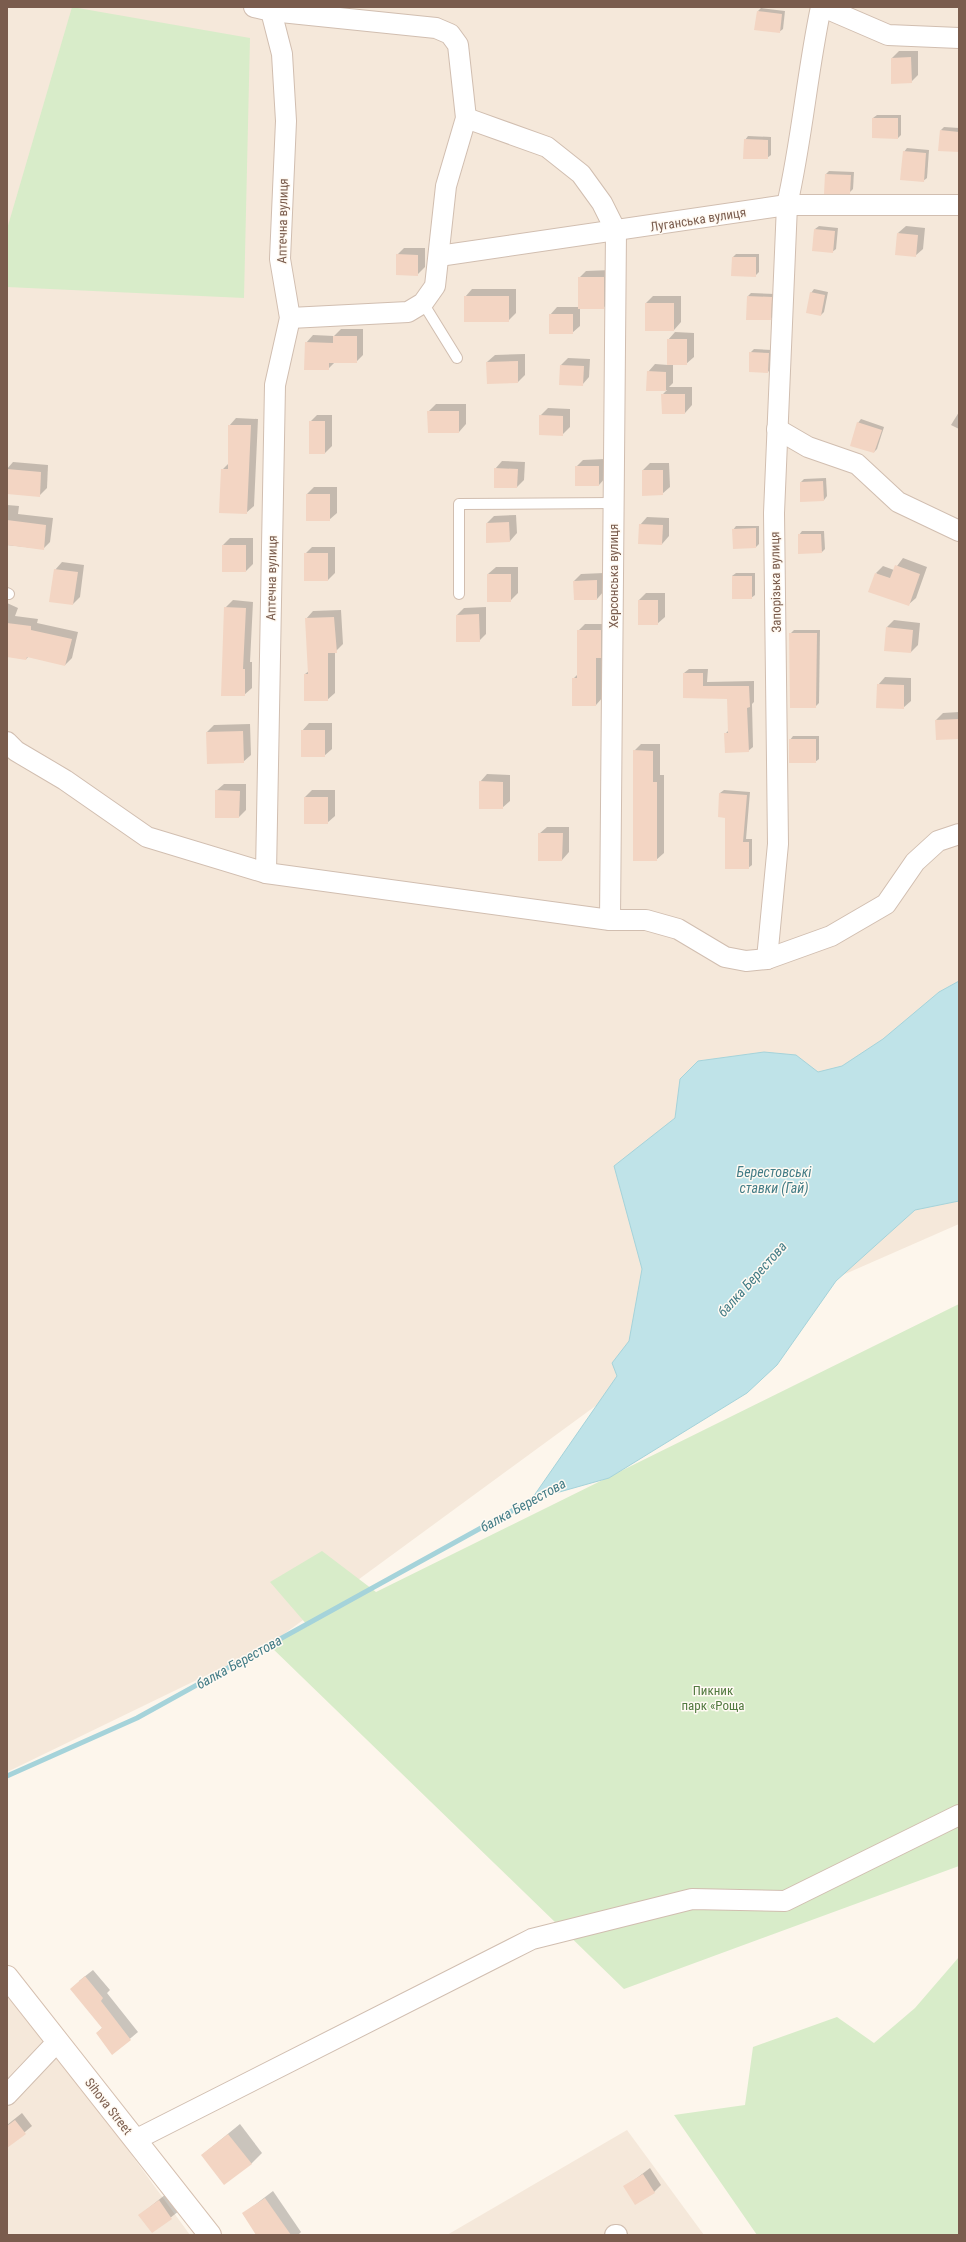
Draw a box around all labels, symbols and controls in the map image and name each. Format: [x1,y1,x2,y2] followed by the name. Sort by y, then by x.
[274,178,291,264] street label: Аптечна вулиця
[649,205,747,234] street label: Луганська вулиця
[606,524,621,628] street label: Херсонська вулиця
[767,531,784,633] street label: Запорізька вулиця
[263,535,280,621] street label: Аптечна вулиця
[737,1164,812,1197] water label: Берестовські ставки (Гай)
[714,1238,790,1320] water label: балка Берестова
[478,1475,568,1535] water label: балка Берестова
[194,1632,284,1692] water label: балка Берестова
[681,1683,745,1713] park label: Пикник парк «Роща
[82,2075,135,2138] street label: Sihova Street

